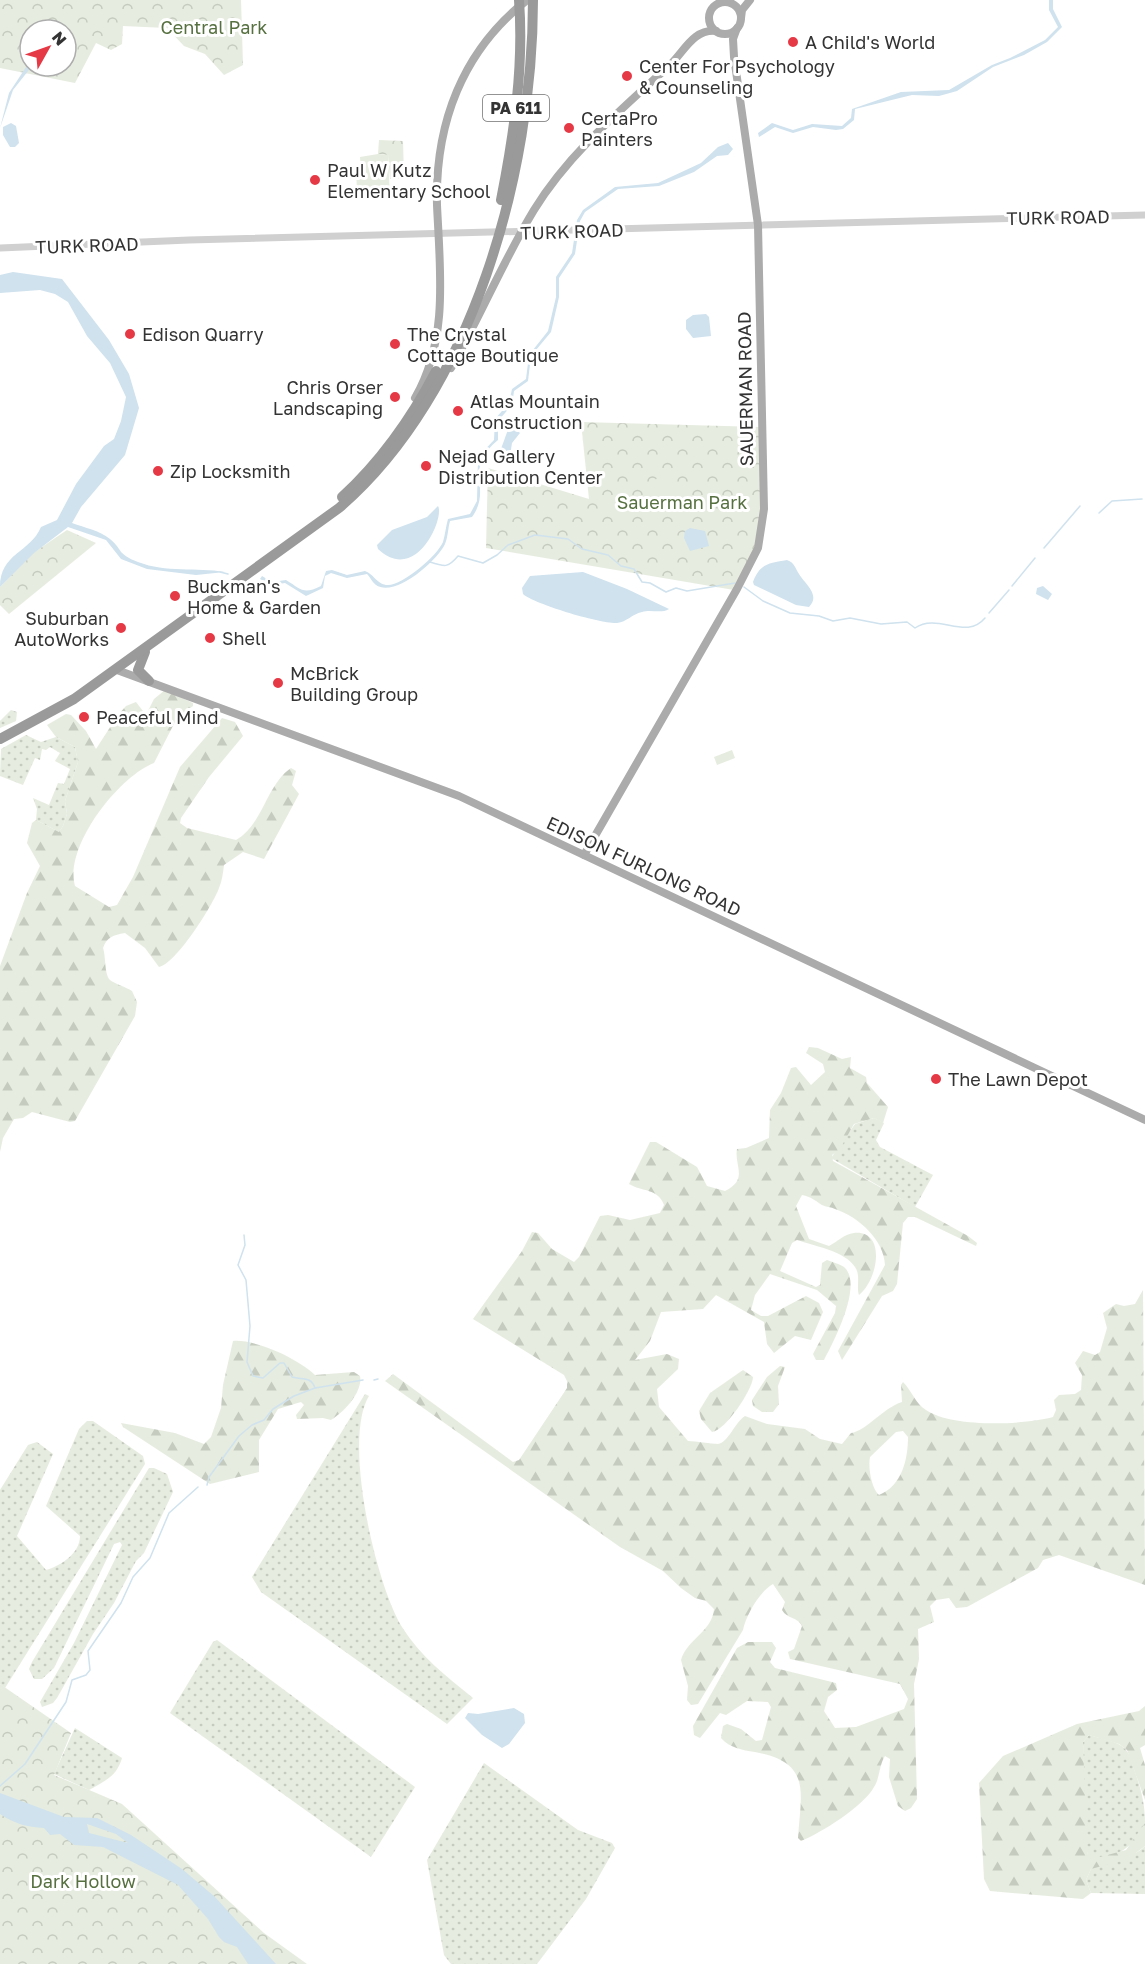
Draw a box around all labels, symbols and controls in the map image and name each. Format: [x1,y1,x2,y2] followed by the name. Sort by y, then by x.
[160,16,268,38] park label: Central Park
[18,18,78,78] north arrow
[48,27,71,49] text: N
[805,31,935,53] place label: A Child's World
[786,35,800,49] marker: A Child's World
[639,55,835,98] place label: Center For Psychology & Counseling
[620,69,634,83] marker: Center For Psychology & Counseling
[483,95,549,121] road number: PA 611
[581,107,658,150] place label: CertaPro Painters
[562,121,576,135] marker: CertaPro Painters
[327,159,491,202] place label: Paul W Kutz Elementary School
[308,173,322,187] marker: Paul W Kutz Elementary School
[1006,205,1110,229] street label: TURK ROAD
[520,218,624,244] street label: TURK ROAD
[35,232,139,258] street label: TURK ROAD
[733,311,757,467] street label: SAUERMAN ROAD
[142,323,264,345] place label: Edison Quarry
[407,323,559,366] place label: The Crystal Cottage Boutique
[123,327,137,341] marker: Edison Quarry
[388,337,402,351] marker: The Crystal Cottage Boutique
[273,376,383,419] place label: Chris Orser Landscaping
[388,390,402,404] marker: Chris Orser Landscaping
[470,390,600,433] place label: Atlas Mountain Construction
[451,404,465,418] marker: Atlas Mountain Construction
[438,445,603,488] place label: Nejad Gallery Distribution Center
[419,459,433,473] marker: Nejad Gallery Distribution Center
[170,460,291,482] place label: Zip Locksmith
[151,464,165,478] marker: Zip Locksmith
[617,491,747,513] park label: Sauerman Park
[187,575,321,618] place label: Buckman's Home & Garden
[168,589,182,603] marker: Buckman's Home & Garden
[14,607,109,650] place label: Suburban AutoWorks
[114,621,128,635] marker: Suburban AutoWorks
[222,627,267,649] place label: Shell
[203,631,217,645] marker: Shell
[290,662,418,705] place label: McBrick Building Group
[271,676,285,690] marker: McBrick Building Group
[96,706,218,728] place label: Peaceful Mind
[77,710,91,724] marker: Peaceful Mind
[543,811,745,921] street label: EDISON FURLONG ROAD
[948,1068,1088,1090] place label: The Lawn Depot
[929,1072,943,1086] marker: The Lawn Depot
[30,1870,136,1892] park label: Dark Hollow

